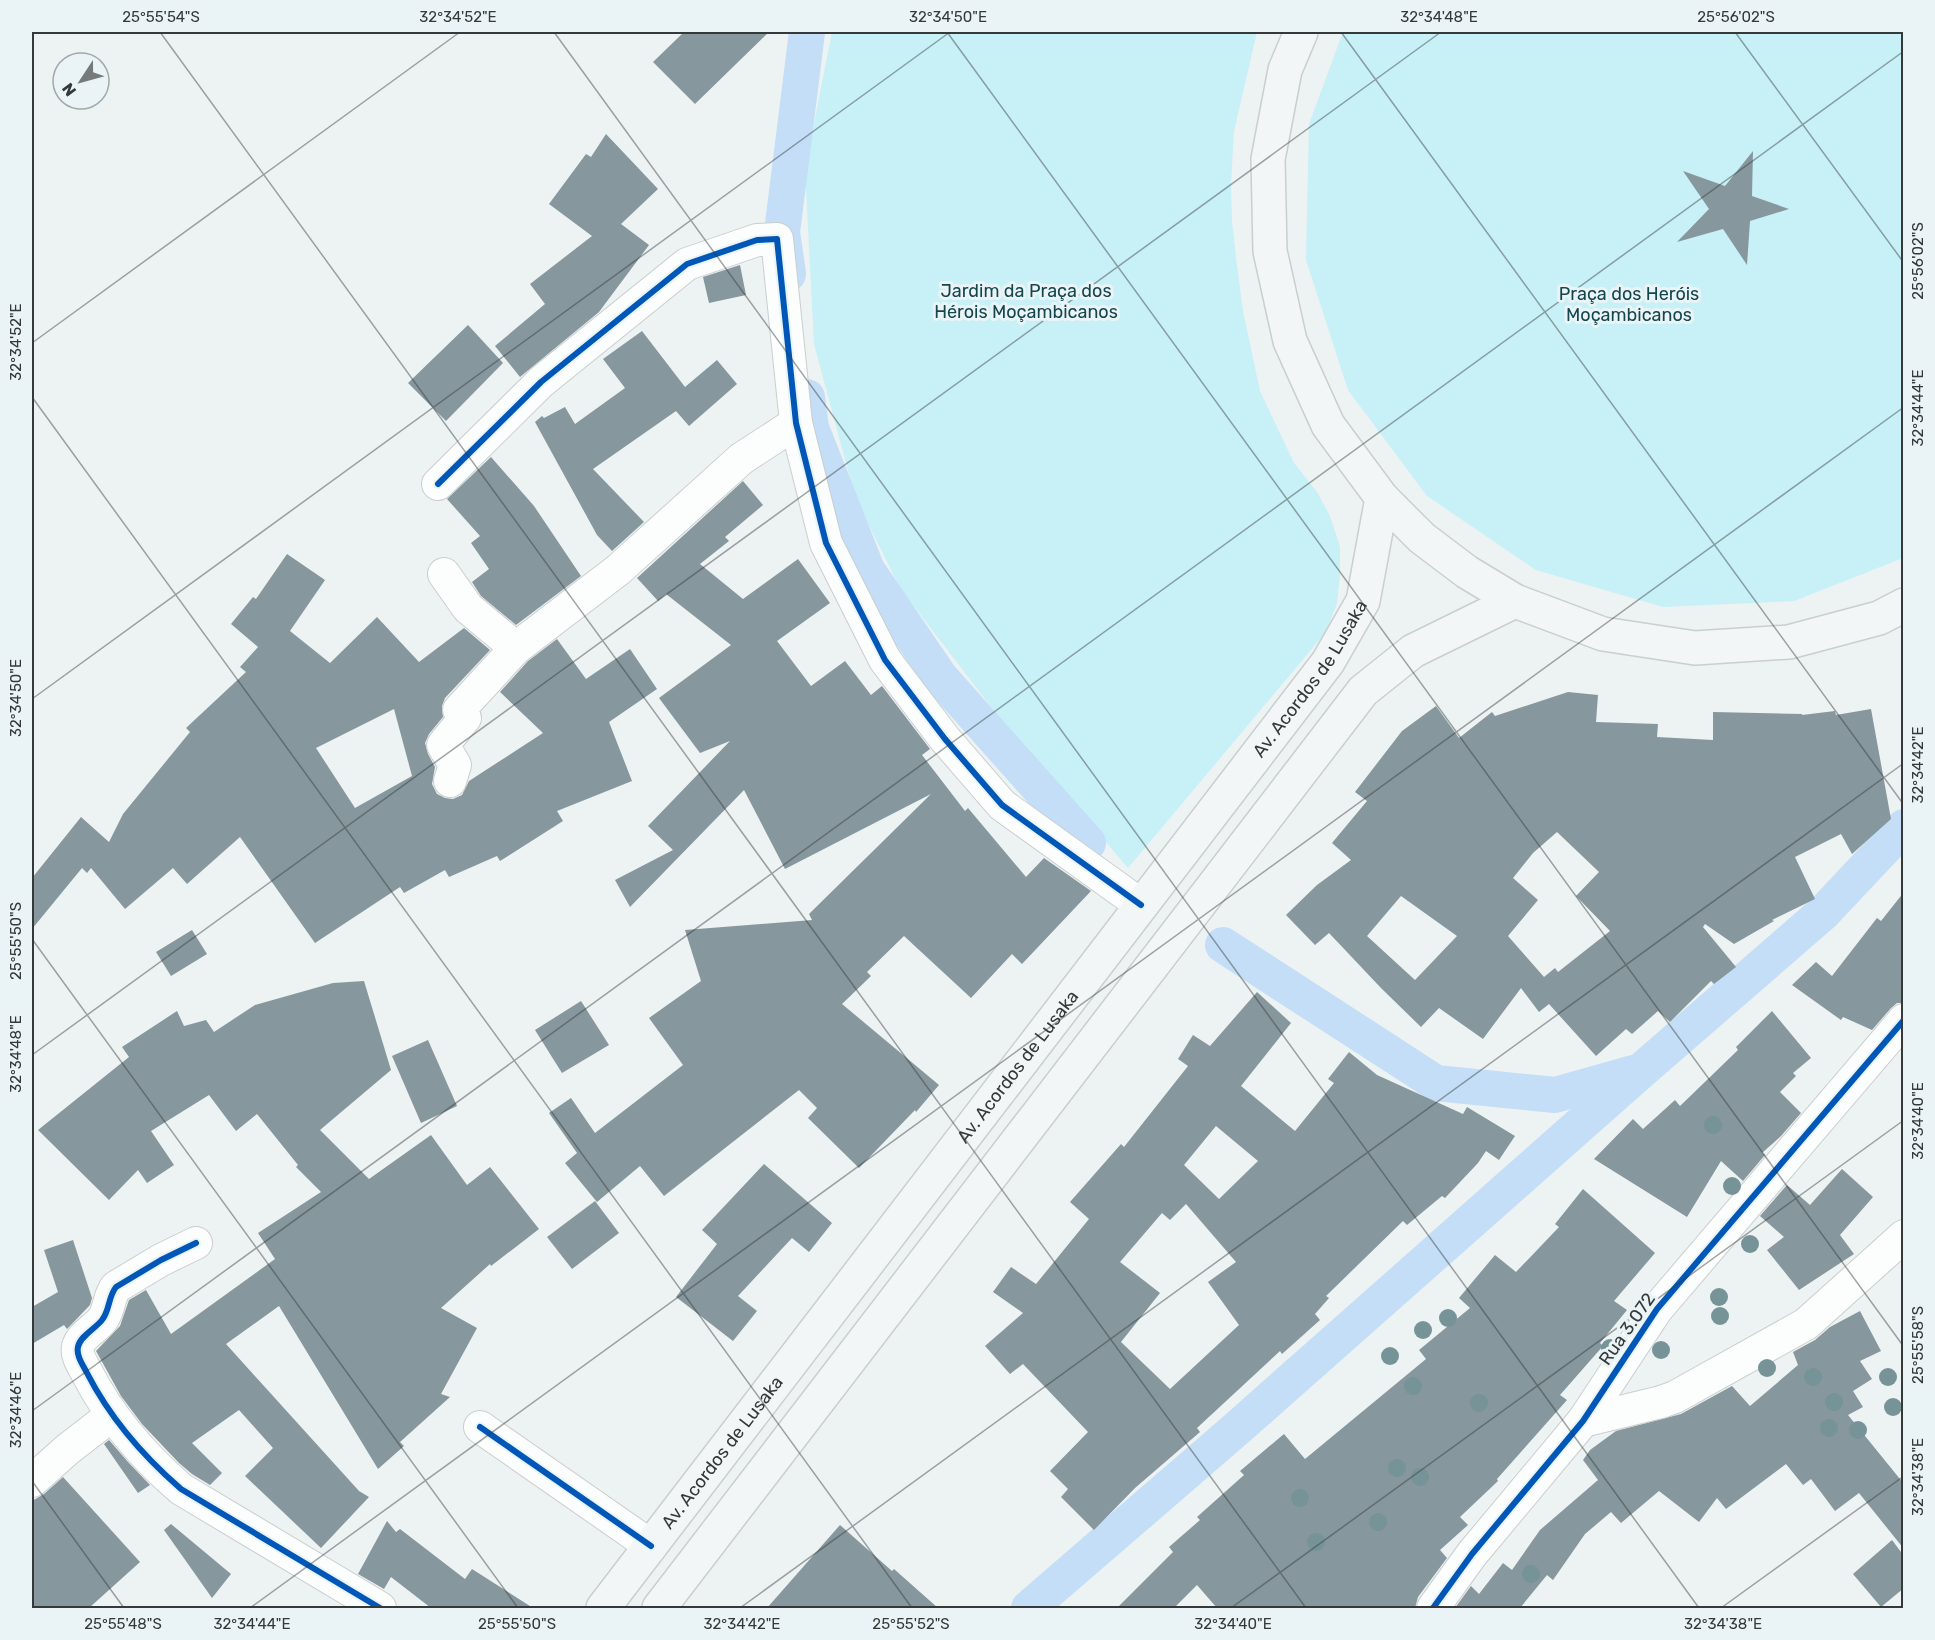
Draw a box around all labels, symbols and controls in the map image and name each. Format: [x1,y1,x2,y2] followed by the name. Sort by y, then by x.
[122,8,200,26] text: 25°55'54"S
[419,8,497,26] text: 32°34'52"E
[909,8,987,26] text: 32°34'50"E
[1400,8,1478,26] text: 32°34'48"E
[1697,8,1775,26] text: 25°56'02"S
[51,51,111,111] north arrow
[58,79,80,100] text: N
[1909,222,1927,300] text: 25°56'02"S
[934,280,1118,323] park label: Jardim da Praça dos Hérois Moçambicanos
[1559,283,1699,326] park label: Praça dos Heróis Moçambicanos
[7,303,25,381] text: 32°34'52"E
[1909,369,1927,447] text: 32°34'44"E
[1248,596,1372,762] street label: Av. Acordos de Lusaka
[7,659,25,737] text: 32°34'50"E
[1909,727,1927,803] text: 32°34'42"E
[7,902,25,980] text: 25°55'50"S
[952,986,1083,1147] street label: Av. Acordos de Lusaka
[7,1015,25,1093] text: 32°34'48"E
[1909,1082,1927,1160] text: 32°34'40"E
[1594,1289,1660,1369] street label: Rua 3.072
[1909,1306,1927,1384] text: 25°55'58"S
[7,1372,25,1448] text: 32°34'46"E
[657,1372,788,1533] street label: Av. Acordos de Lusaka
[1909,1438,1927,1516] text: 32°34'38"E
[84,1615,162,1633] text: 25°55'48"S
[213,1615,291,1633] text: 32°34'44"E
[478,1615,556,1633] text: 25°55'50"S
[704,1615,780,1633] text: 32°34'42"E
[872,1615,950,1633] text: 25°55'52"S
[1194,1615,1272,1633] text: 32°34'40"E
[1684,1615,1762,1633] text: 32°34'38"E

